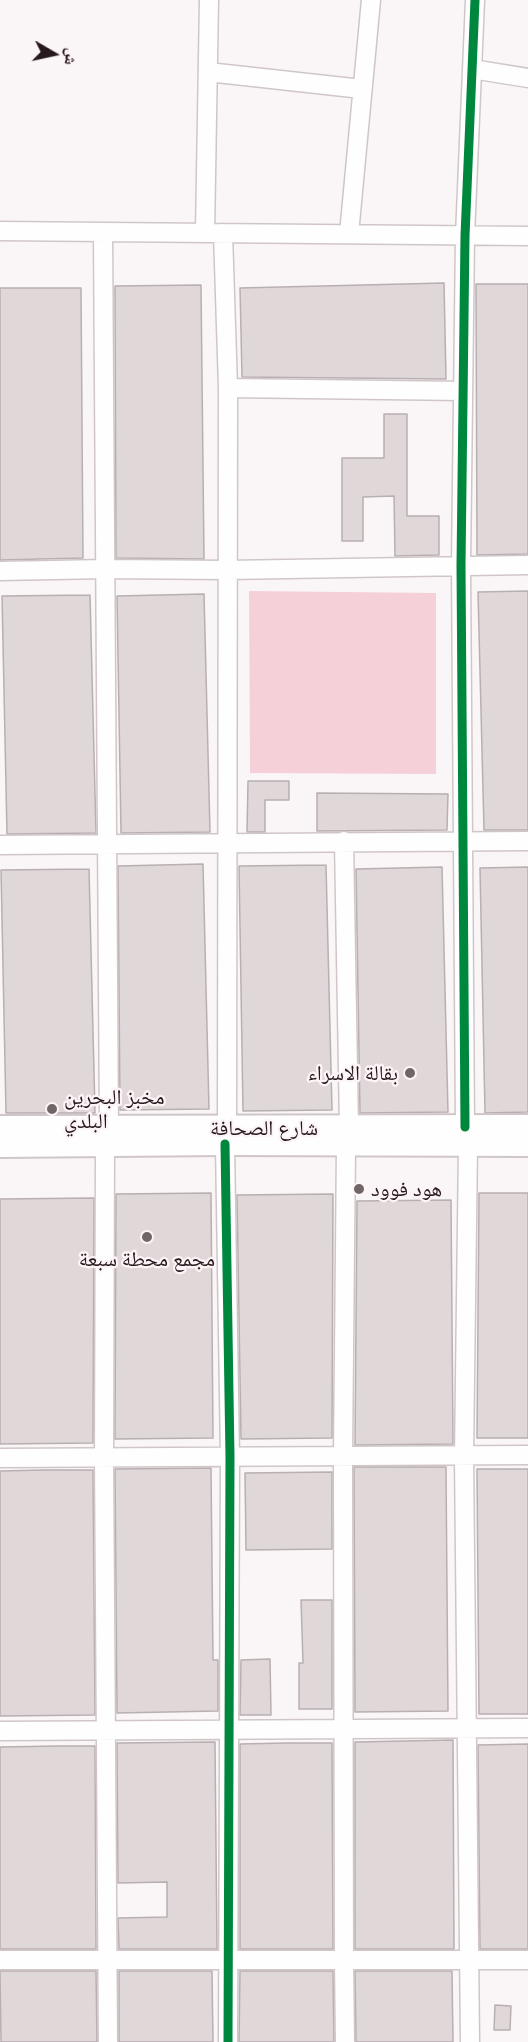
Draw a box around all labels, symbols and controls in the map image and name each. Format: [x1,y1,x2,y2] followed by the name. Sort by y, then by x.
[24,24,84,84] north arrow
[62,47,82,67] text: ش
[308,1060,398,1086] place label: بقالة الاسراء
[403,1066,417,1080] marker: بقالة الاسراء
[64,1084,165,1134] place label: مخبز البحرين البلدي
[45,1102,59,1116] marker: مخبز البحرين البلدي
[210,1115,318,1141] street label: شارع الصحافة
[371,1176,442,1202] place label: هود فوود
[352,1182,366,1196] marker: هود فوود
[140,1230,154,1244] marker: مجمع محطة سبعة
[79,1246,215,1272] place label: مجمع محطة سبعة

